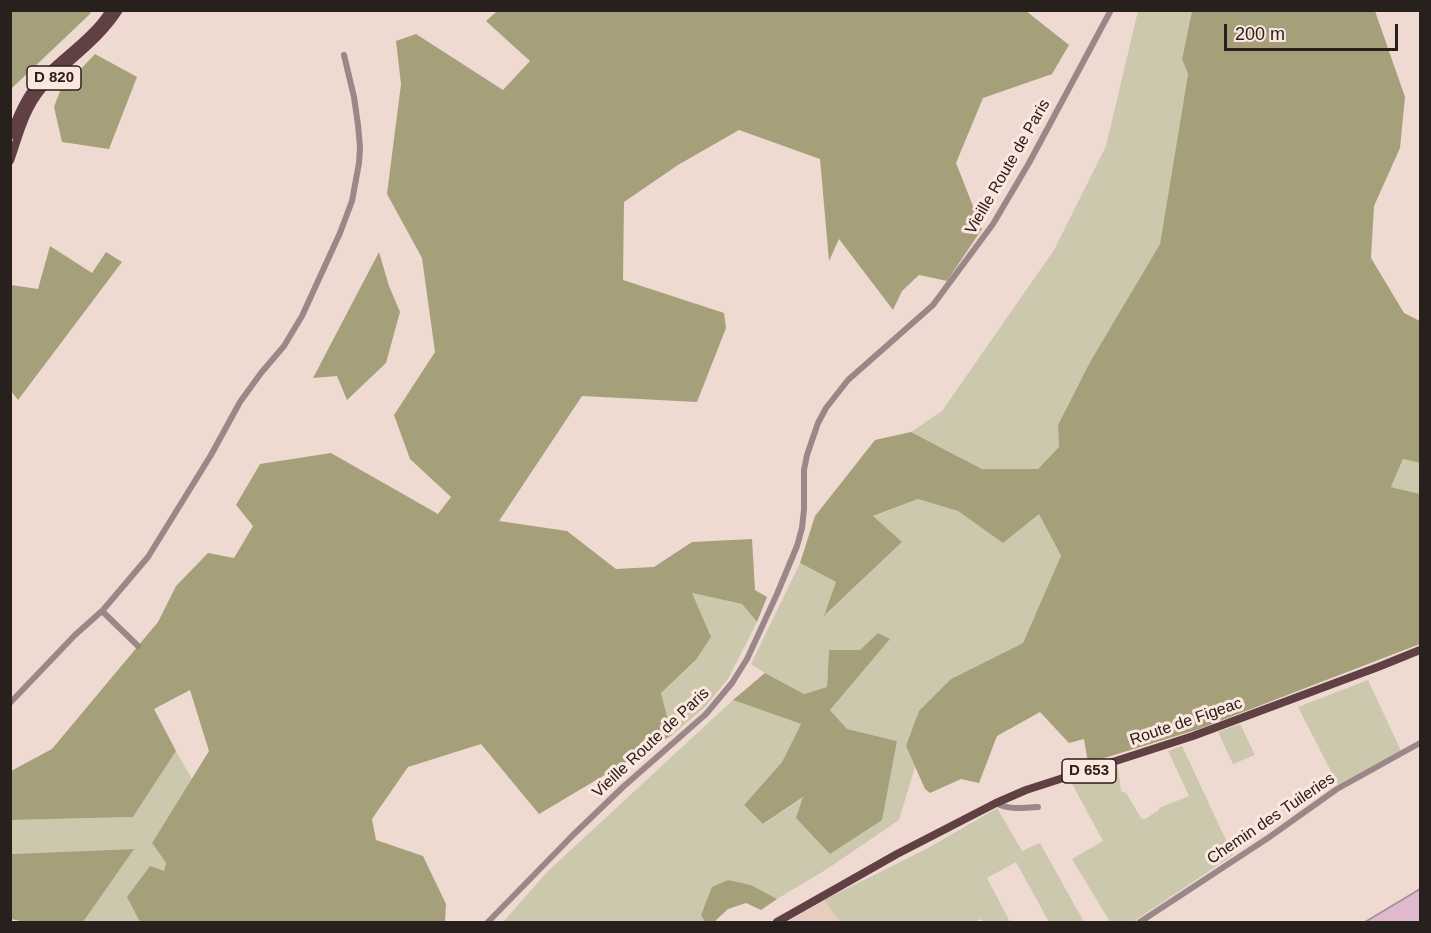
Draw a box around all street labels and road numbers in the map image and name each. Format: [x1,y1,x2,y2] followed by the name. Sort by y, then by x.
[27,66,81,90] road number: D 820
[962,96,1054,238] street label: Vieille Route de Paris
[589,684,713,802] street label: Vieille Route de Paris
[1127,694,1245,750] street label: Route de Figeac
[1062,759,1116,783] road number: D 653
[1204,769,1338,869] street label: Chemin des Tuileries

